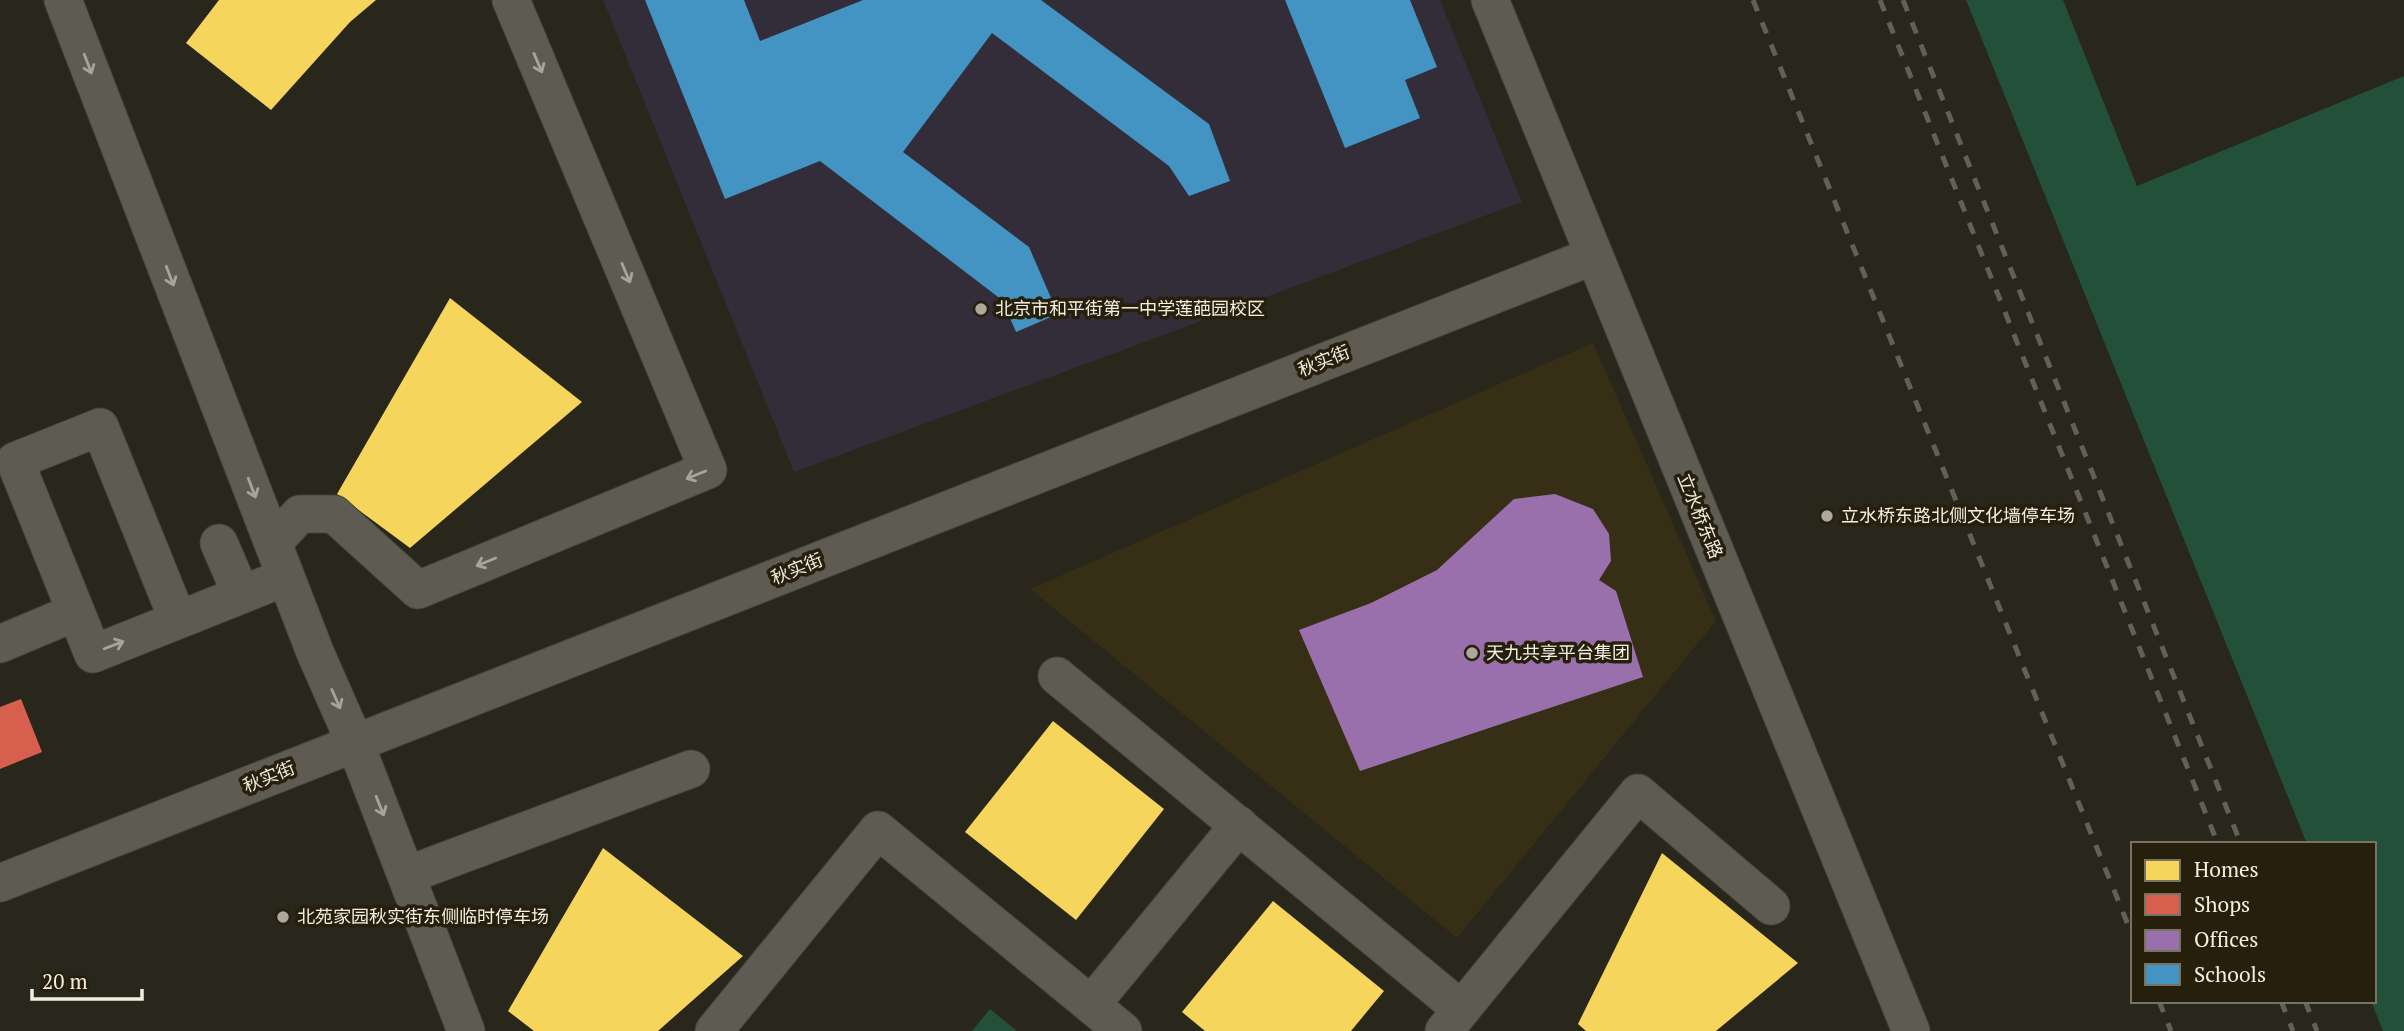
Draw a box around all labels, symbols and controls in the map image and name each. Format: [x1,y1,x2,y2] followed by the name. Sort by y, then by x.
[82,52,95,74] one-way arrow
[532,52,545,73] one-way arrow
[620,261,633,283] one-way arrow
[164,264,177,286] one-way arrow
[995,296,1265,320] place label: 北京市和平街第一中学莲葩园校区
[973,301,989,317] marker: 北京市和平街第一中学莲葩园校区
[1294,339,1353,381] street label: 秋实街
[1673,469,1729,562] street label: 立水桥东路
[686,470,707,483] one-way arrow
[246,477,259,498] one-way arrow
[1841,503,2075,527] place label: 立水桥东路北侧文化墙停车场
[1819,508,1835,524] marker: 立水桥东路北侧文化墙停车场
[767,547,826,589] street label: 秋实街
[475,556,497,569] one-way arrow
[103,638,125,651] one-way arrow
[1486,640,1630,664] place label: 天九共享平台集团
[1464,645,1480,661] marker: 天九共享平台集团
[330,688,343,710] one-way arrow
[239,755,298,797] street label: 秋实街
[375,795,388,816] one-way arrow
[2131,842,2376,1003] legend
[2194,855,2259,883] text: Homes
[2194,890,2250,918] text: Shops
[297,904,549,928] place label: 北苑家园秋实街东侧临时停车场
[275,909,291,925] marker: 北苑家园秋实街东侧临时停车场
[2194,925,2258,953] text: Offices
[32,958,142,1002] scale bar
[2194,960,2266,988] text: Schools
[42,967,88,995] text: 20 m

